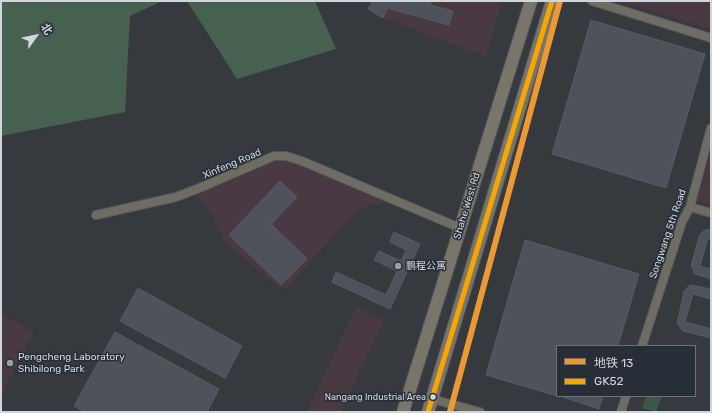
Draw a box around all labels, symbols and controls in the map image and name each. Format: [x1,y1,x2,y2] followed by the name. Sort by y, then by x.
[16,16,56,56] north arrow
[38,21,55,37] text: 北
[201,146,263,182] street label: Xinfeng Road
[451,171,483,241] street label: Shahe West Rd
[647,188,689,280] street label: Songwang 5th Road
[406,260,446,272] place label: 鹏程公寓
[393,261,403,271] marker: 鹏程公寓
[556,345,696,397] legend
[18,351,125,374] place label: Pengcheng Laboratory Shibilong Park
[594,356,633,370] text: 地铁 13
[5,358,15,368] marker: Pengcheng Laboratory Shibilong Park
[594,374,624,388] text: GK52
[325,392,426,402] place label: Nangang Industrial Area
[428,392,438,402] marker: Nangang Industrial Area

